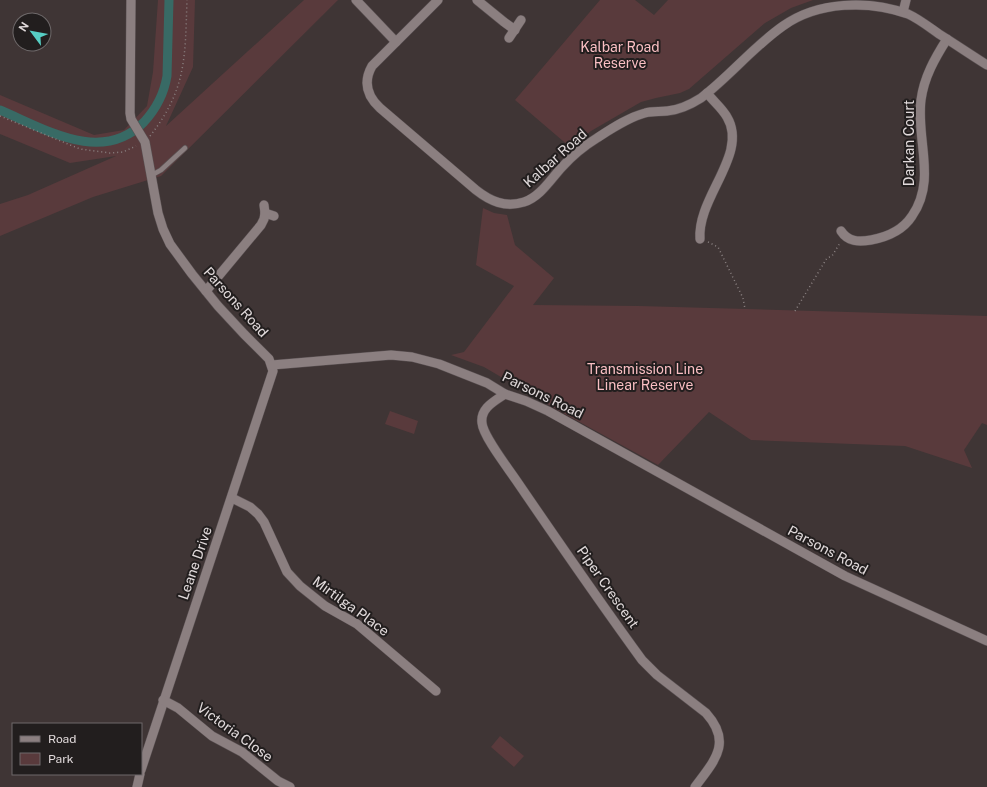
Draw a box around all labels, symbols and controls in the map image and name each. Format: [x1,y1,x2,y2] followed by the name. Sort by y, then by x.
[12,12,52,52] north arrow
[16,20,31,34] text: N
[580,39,660,71] park label: Kalbar Road Reserve
[901,100,917,186] street label: Darkan Court
[520,125,590,191] street label: Kalbar Road
[200,264,272,340] street label: Parsons Road
[587,361,703,393] park label: Transmission Line Linear Reserve
[500,368,586,422] street label: Parsons Road
[785,522,871,578] street label: Parsons Road
[175,524,215,602] street label: Leane Drive
[574,543,642,631] street label: Piper Crescent
[310,573,392,639] street label: Mirtilga Place
[194,699,276,765] street label: Victoria Close
[12,723,142,775] legend
[48,732,76,746] text: Road
[48,752,74,766] text: Park

